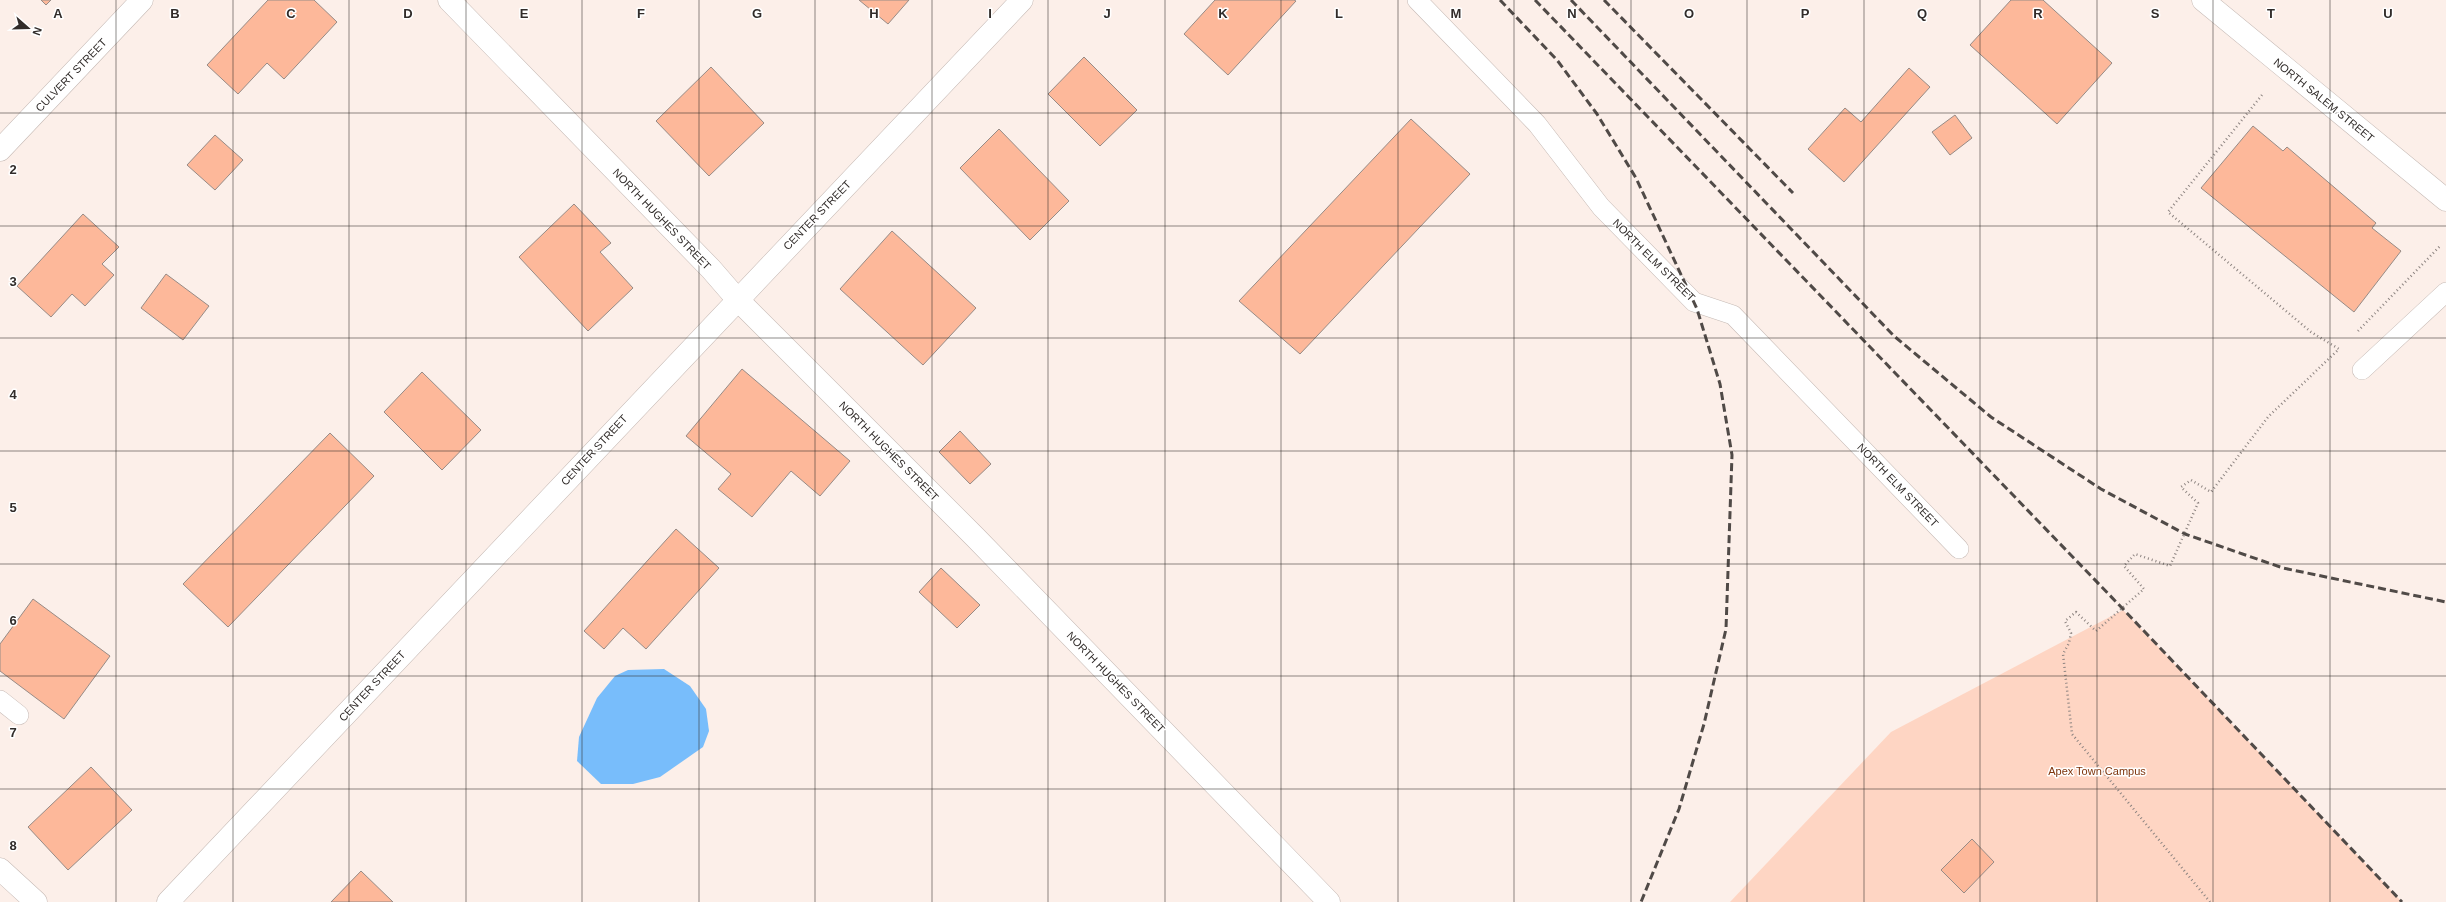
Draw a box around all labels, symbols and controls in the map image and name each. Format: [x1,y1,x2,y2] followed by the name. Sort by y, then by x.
[53,6,63,21] text: A
[170,6,180,21] text: B
[286,6,296,21] text: C
[403,6,413,21] text: D
[520,6,529,21] text: E
[637,6,645,21] text: F
[752,6,762,21] text: G
[869,6,879,21] text: H
[988,6,992,21] text: I
[1103,6,1111,21] text: J
[1218,6,1228,21] text: K
[1335,6,1343,21] text: L
[1451,6,1461,21] text: M
[1567,6,1577,21] text: N
[1684,6,1694,21] text: O
[1801,6,1810,21] text: P
[1917,6,1927,21] text: Q
[2033,6,2043,21] text: R
[2151,6,2160,21] text: S
[2267,6,2275,21] text: T
[2383,6,2393,21] text: U
[8,8,48,48] north arrow
[30,26,44,37] text: N
[33,36,109,114] street label: CULVERT STREET
[2271,56,2377,144] street label: NORTH SALEM STREET
[9,162,17,177] text: 2
[611,166,714,272] street label: NORTH HUGHES STREET
[781,178,853,252] street label: CENTER STREET
[1611,217,1698,304] street label: NORTH ELM STREET
[9,274,17,289] text: 3
[9,387,17,402] text: 4
[837,399,941,503] street label: NORTH HUGHES STREET
[558,412,630,488] street label: CENTER STREET
[1855,441,1941,529] street label: NORTH ELM STREET
[9,500,17,515] text: 5
[9,613,17,628] text: 6
[1065,629,1168,735] street label: NORTH HUGHES STREET
[336,648,408,724] street label: CENTER STREET
[9,725,17,740] text: 7
[2048,765,2146,777] park label: Apex Town Campus
[9,838,17,853] text: 8

